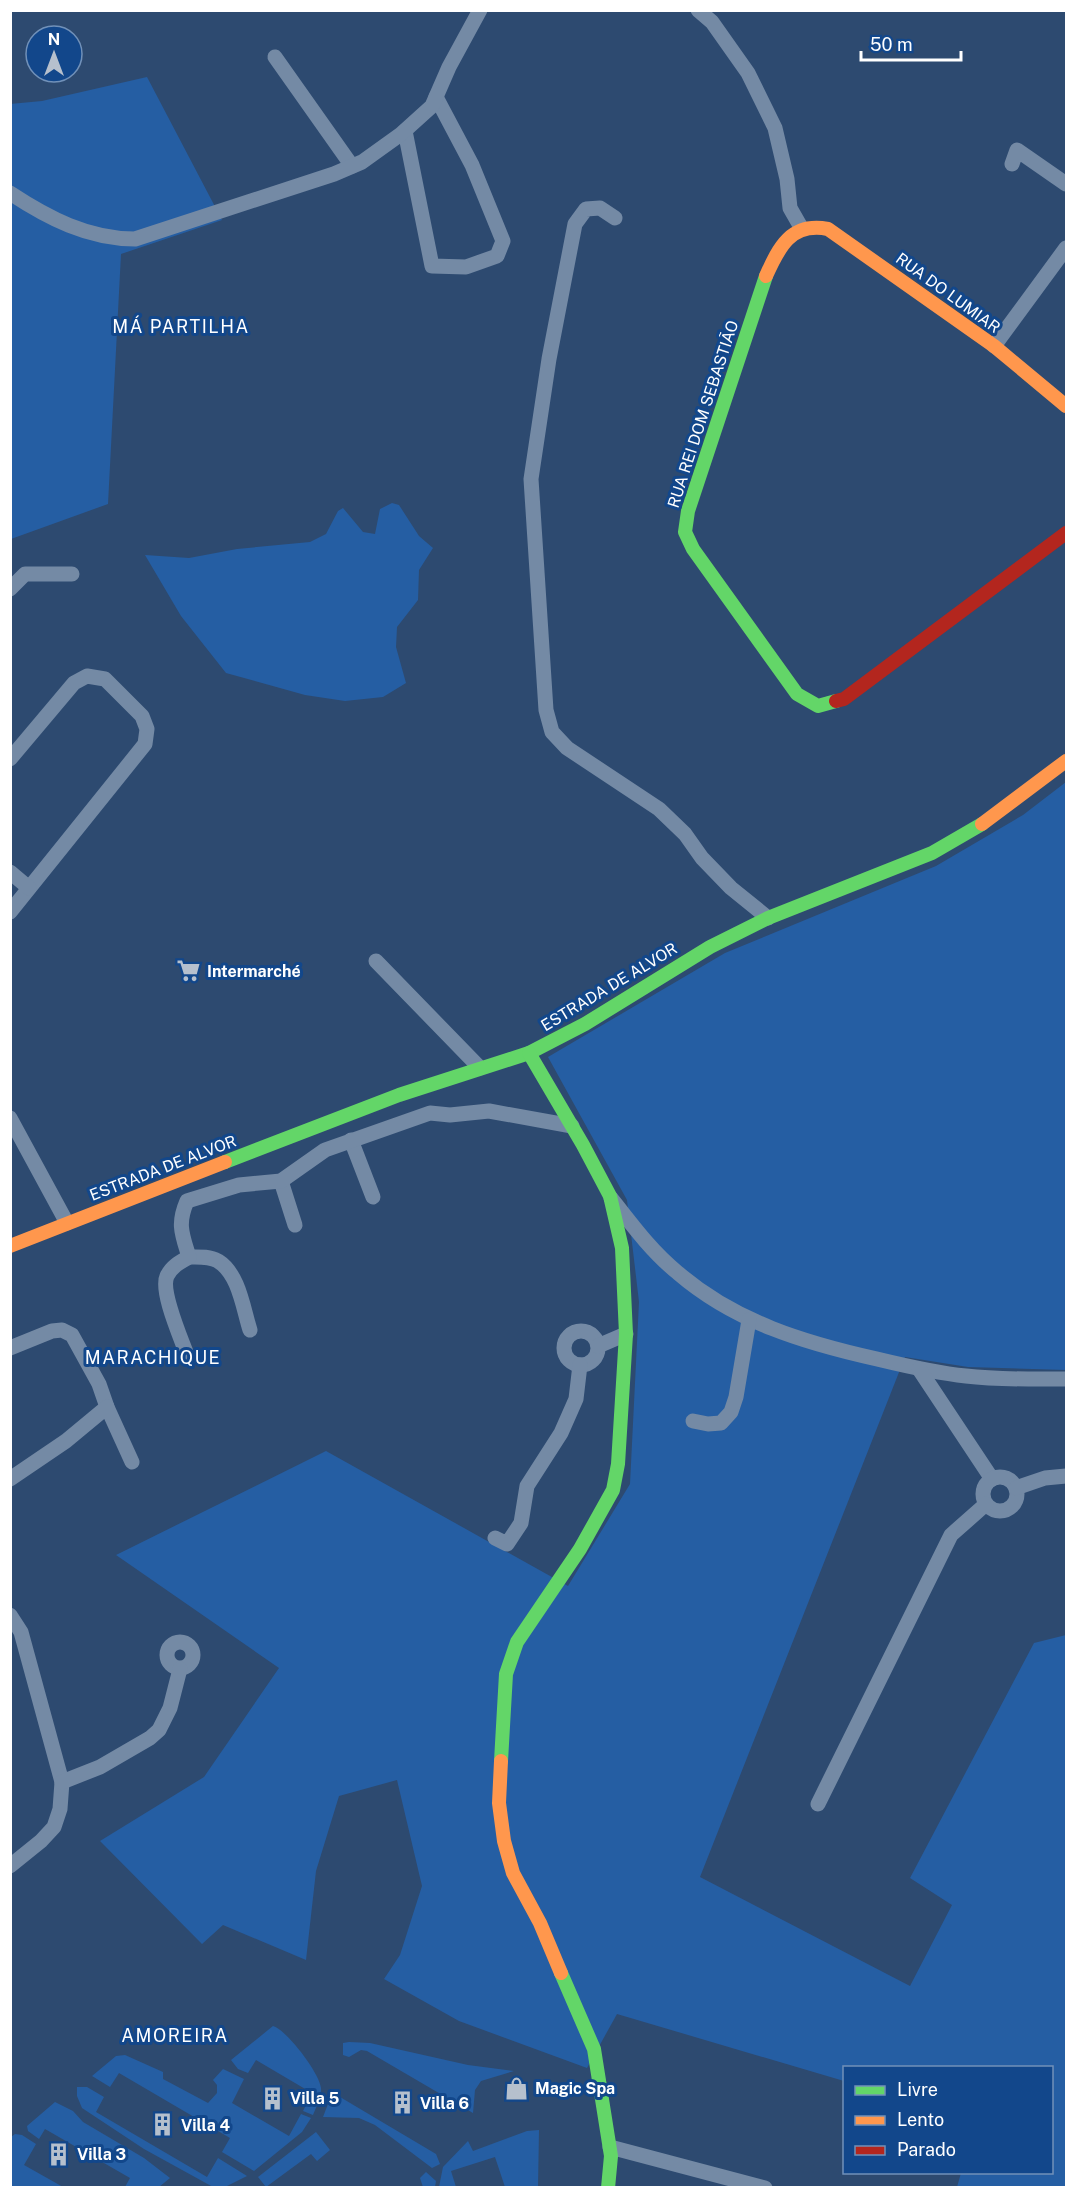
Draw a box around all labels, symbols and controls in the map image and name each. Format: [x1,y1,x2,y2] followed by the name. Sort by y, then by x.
[24,24,84,84] north arrow
[861,24,962,62] scale bar
[48,30,60,49] text: N
[870,34,913,55] text: 50 m
[892,249,1004,337] street label: RUA DO LUMIAR
[112,315,250,337] district label: MÁ PARTILHA
[663,318,742,510] street label: RUA REI DOM SEBASTIÃO
[537,939,681,1035] street label: ESTRADA DE ALVOR
[176,958,202,984] supermarket icon: Intermarché
[207,962,301,981] place label: Intermarché
[87,1131,239,1205] street label: ESTRADA DE ALVOR
[85,1347,221,1368] district label: MARACHIQUE
[121,2025,229,2046] district label: AMOREIRA
[843,2066,1053,2174] legend
[504,2075,530,2101] shop icon: Magic Spa
[535,2079,615,2098] place label: Magic Spa
[897,2079,938,2100] text: Livre
[259,2085,285,2111] building icon: Villa 5
[290,2089,339,2108] place label: Villa 5
[389,2090,415,2116] building icon: Villa 6
[420,2094,469,2113] place label: Villa 6
[897,2109,944,2130] text: Lento
[150,2112,176,2138] building icon: Villa 4
[181,2116,230,2135] place label: Villa 4
[897,2139,956,2160] text: Parado
[46,2141,72,2167] building icon: Villa 3
[77,2145,126,2164] place label: Villa 3

